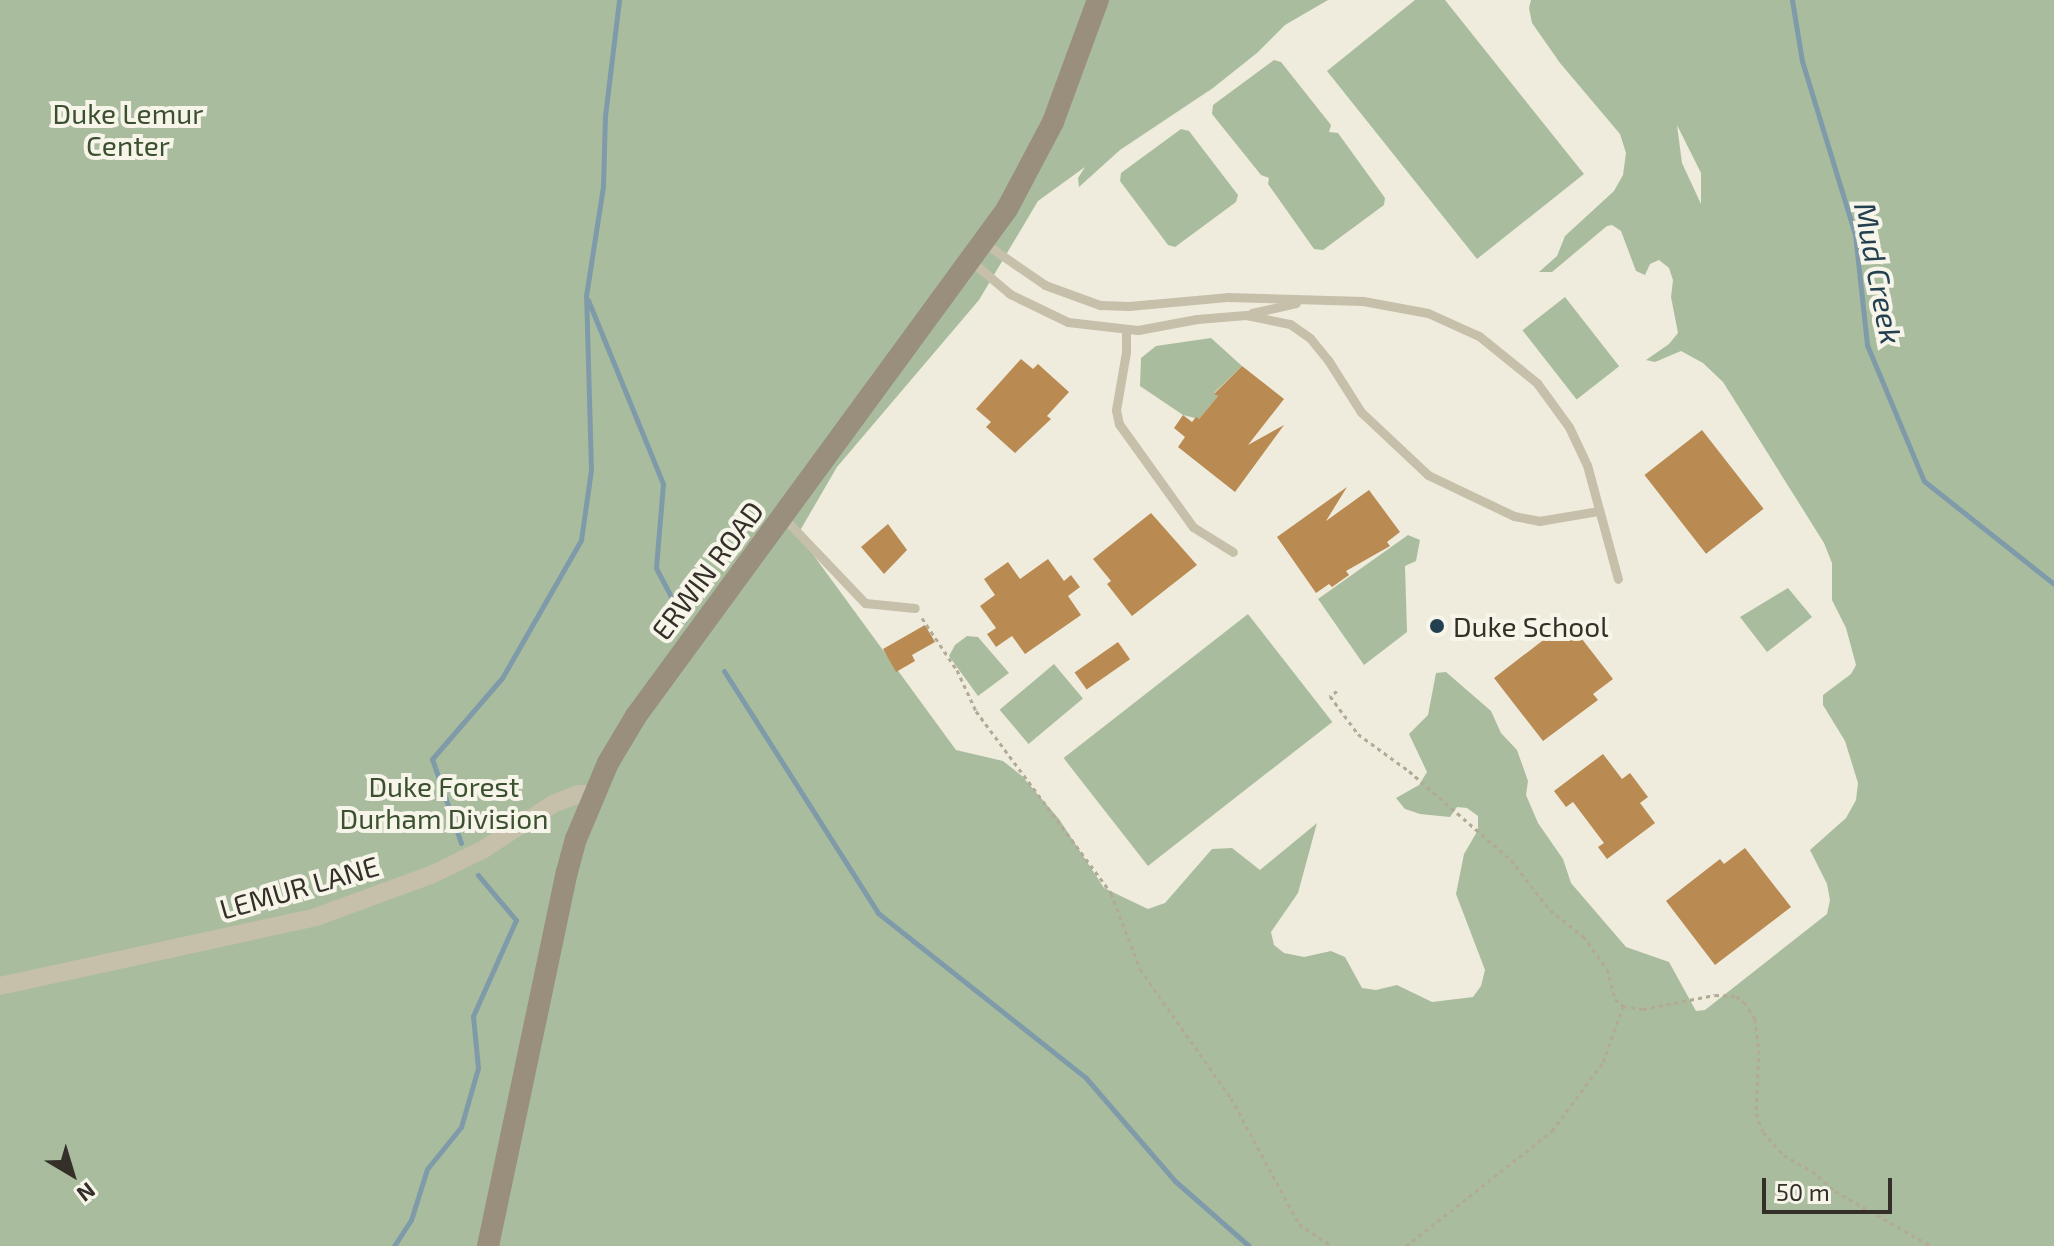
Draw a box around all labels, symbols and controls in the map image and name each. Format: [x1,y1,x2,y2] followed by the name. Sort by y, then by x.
[53,96,203,162] park label: Duke Lemur Center
[1848,199,1910,347] water label: Mud Creek
[644,494,770,646] street label: ERWIN ROAD
[1453,609,1608,643] place label: Duke School
[1428,617,1446,635] marker: Duke School
[340,769,548,835] park label: Duke Forest Durham Division
[216,848,382,926] street label: LEMUR LANE
[32,1134,112,1214] north arrow
[1766,1162,1896,1212] scale bar
[1776,1177,1830,1206] text: 50 m
[73,1178,101,1208] text: N

